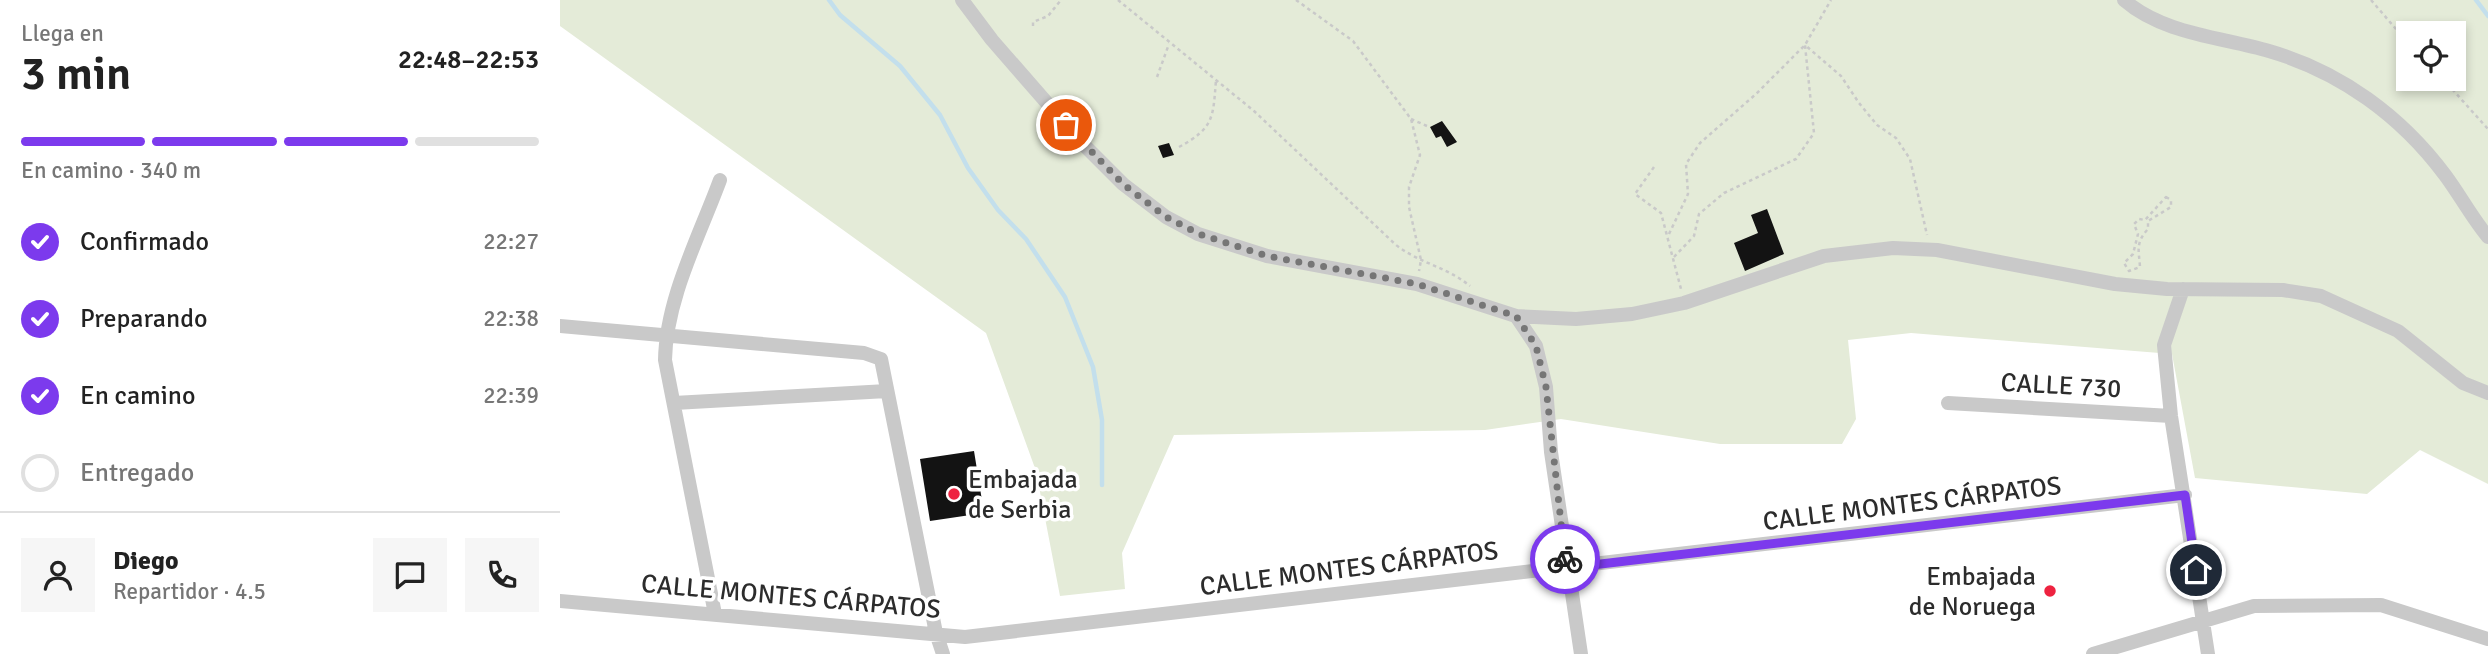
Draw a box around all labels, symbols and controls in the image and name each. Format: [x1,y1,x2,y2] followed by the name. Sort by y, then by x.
[21,19,104,48] text: Llega en
[2396,21,2466,91] map controls
[2396,21,2466,91] button: locate
[398,44,539,76] text: 22:48–22:53
[21,46,131,102] text: 3 min
[1036,95,1096,155] pin
[1047,106,1085,144] icon: bag
[21,156,201,185] text: En camino · 340 m
[21,223,59,261] icon: check
[80,226,209,258] text: Confirmado
[483,227,539,256] text: 22:27
[21,300,59,338] icon: check
[80,303,207,335] text: Preparando
[483,304,539,333] text: 22:38
[2000,367,2122,405] street label: CALLE 730
[21,377,59,415] icon: check
[80,380,196,412] text: En camino
[483,381,539,410] text: 22:39
[80,457,194,489] text: Entregado
[968,464,1078,526] place label: Embajada de Serbia
[1761,470,2063,538] street label: CALLE MONTES CÁRPATOS
[946,486,962,502] marker: Embajada de Serbia
[1530,524,1600,594] courier
[1198,535,1500,603] street label: CALLE MONTES CÁRPATOS
[21,538,95,612] button: person
[373,538,447,612] button: chat
[465,538,539,612] button: phone
[1546,540,1584,578] icon: bike
[2166,540,2226,600] pin
[113,545,179,577] text: Diego
[2177,551,2215,589] icon: home
[1909,561,2036,623] place label: Embajada de Noruega
[640,568,942,626] street label: CALLE MONTES CÁRPATOS
[113,577,266,606] text: Repartidor · 4.5
[2042,583,2058,599] marker: Embajada de Noruega

